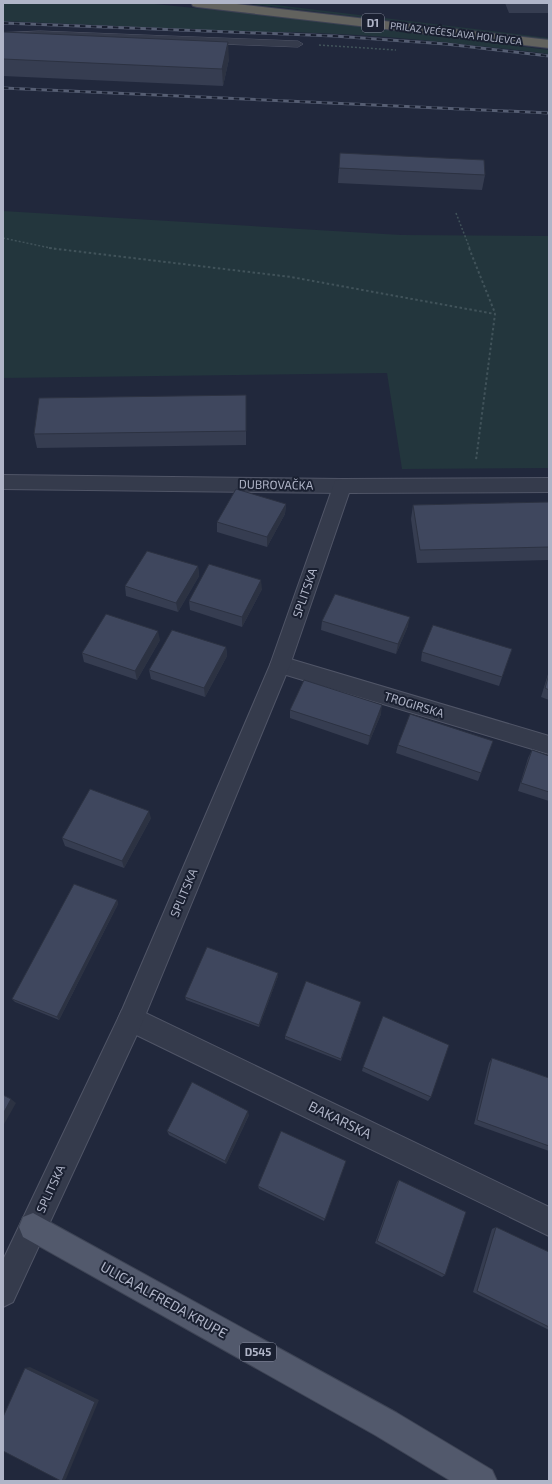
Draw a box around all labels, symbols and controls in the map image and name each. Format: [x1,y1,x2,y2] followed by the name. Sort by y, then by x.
[362,14,384,32] road number: D1
[389,19,523,47] street label: PRILAZ VEĆESLAVA HOLJEVCA
[239,476,314,492] street label: DUBROVAČKA
[289,566,319,619] street label: SPLITSKA
[383,688,446,720] street label: TROGIRSKA
[167,866,200,919] street label: SPLITSKA
[306,1097,375,1142] street label: BAKARSKA
[33,1162,68,1215] street label: SPLITSKA
[98,1258,231,1342] street label: ULICA ALFREDA KRUPE
[240,1343,276,1361] road number: D545

